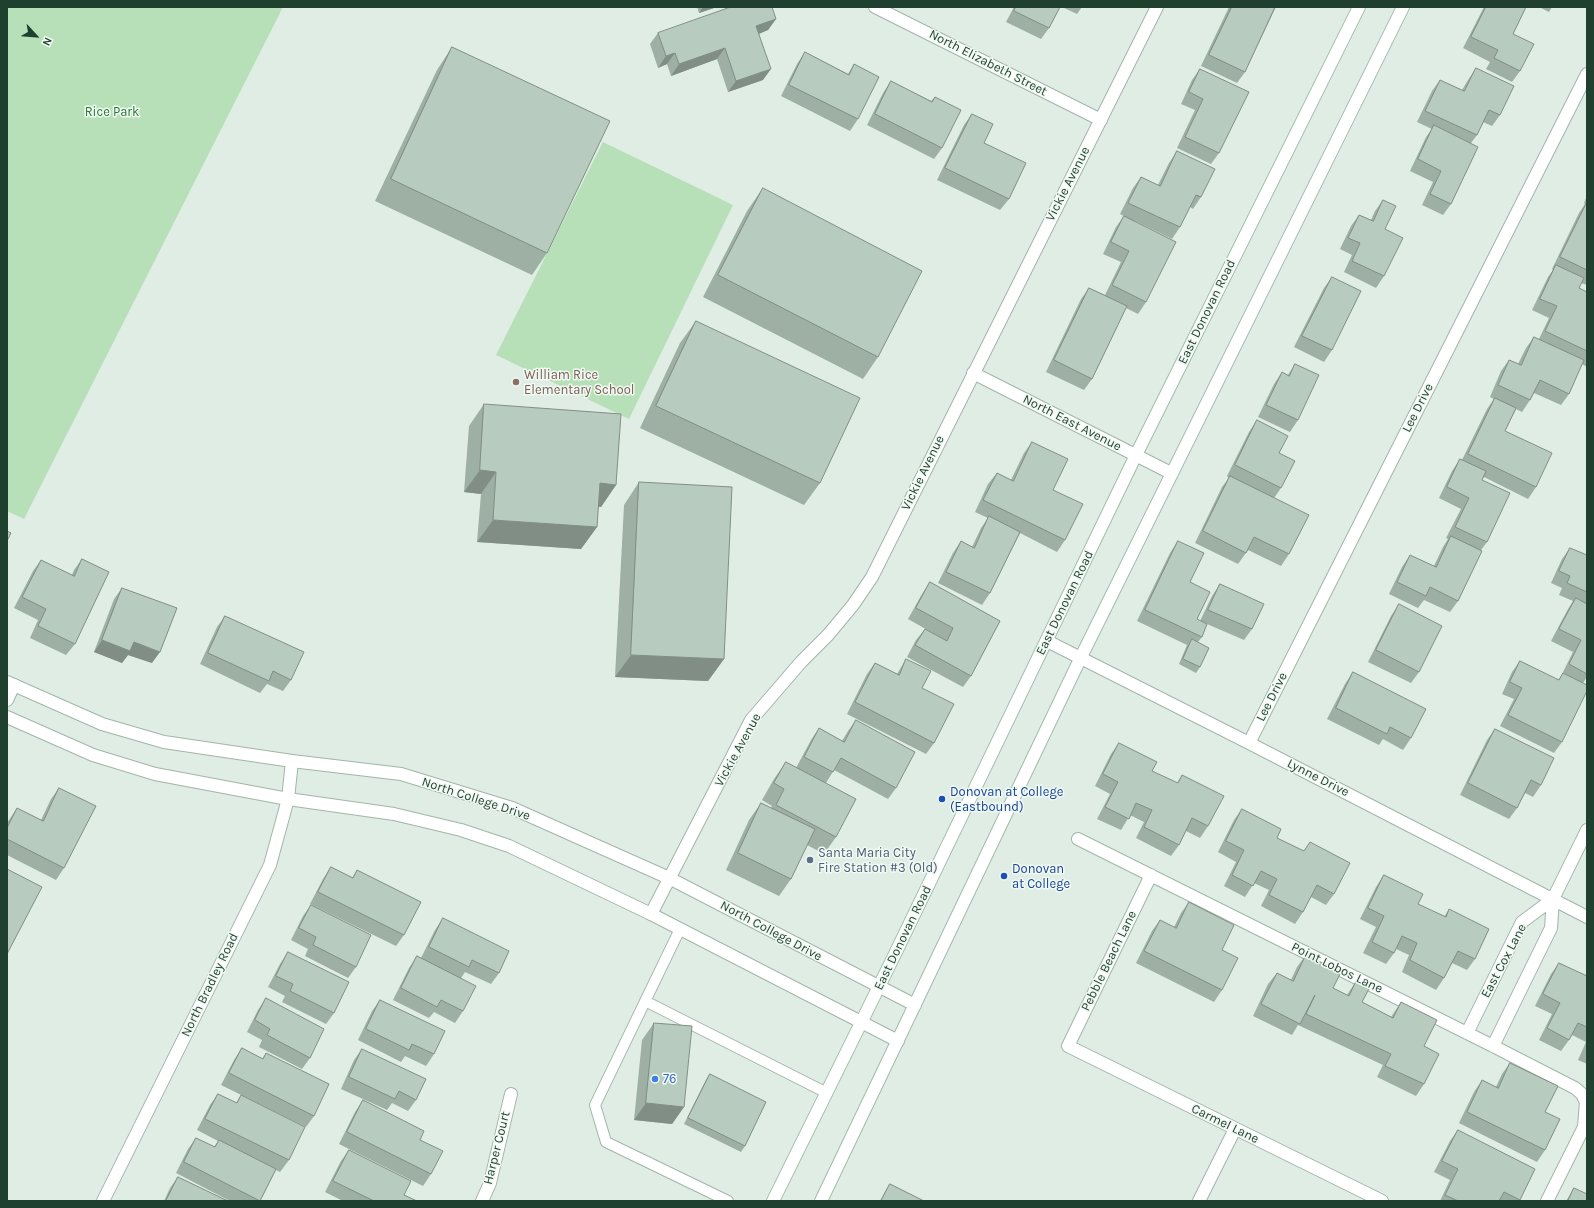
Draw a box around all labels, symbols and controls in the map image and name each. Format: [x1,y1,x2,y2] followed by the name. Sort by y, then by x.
[16,16,56,56] north arrow
[926,26,1050,100] street label: North Elizabeth Street
[40,35,55,48] text: N
[85,104,139,120] park label: Rice Park
[1043,144,1093,224] street label: Vickie Avenue
[1175,257,1239,367] street label: East Donovan Road
[524,367,634,398] place label: William Rice Elementary School
[511,377,521,387] marker: William Rice Elementary School
[1399,381,1437,435] street label: Lee Drive
[1020,391,1124,455] street label: North East Avenue
[898,433,948,513] street label: Vickie Avenue
[1033,548,1097,658] street label: East Donovan Road
[1253,670,1291,724] street label: Lee Drive
[711,711,765,789] street label: Vickie Avenue
[1284,756,1352,800] street label: Lynne Drive
[420,774,532,824] street label: North College Drive
[950,784,1063,815] place label: Donovan at College (Eastbound)
[937,794,947,804] marker: Donovan at College (Eastbound)
[818,845,938,876] place label: Santa Maria City Fire Station #3 (Old)
[805,855,815,865] marker: Santa Maria City Fire Station #3 (Old)
[1012,861,1070,892] place label: Donovan at College
[999,871,1009,881] marker: Donovan at College
[871,883,935,993] street label: East Donovan Road
[717,898,825,964] street label: North College Drive
[1078,908,1140,1014] street label: Pebble Beach Lane
[1478,921,1530,1001] street label: East Cox Lane
[178,931,242,1039] street label: North Bradley Road
[1289,939,1385,997] street label: Point Lobos Lane
[663,1071,677,1087] place label: 76
[650,1074,660,1084] marker: 76
[1189,1101,1261,1147] street label: Carmel Lane
[480,1110,514,1186] street label: Harper Court

